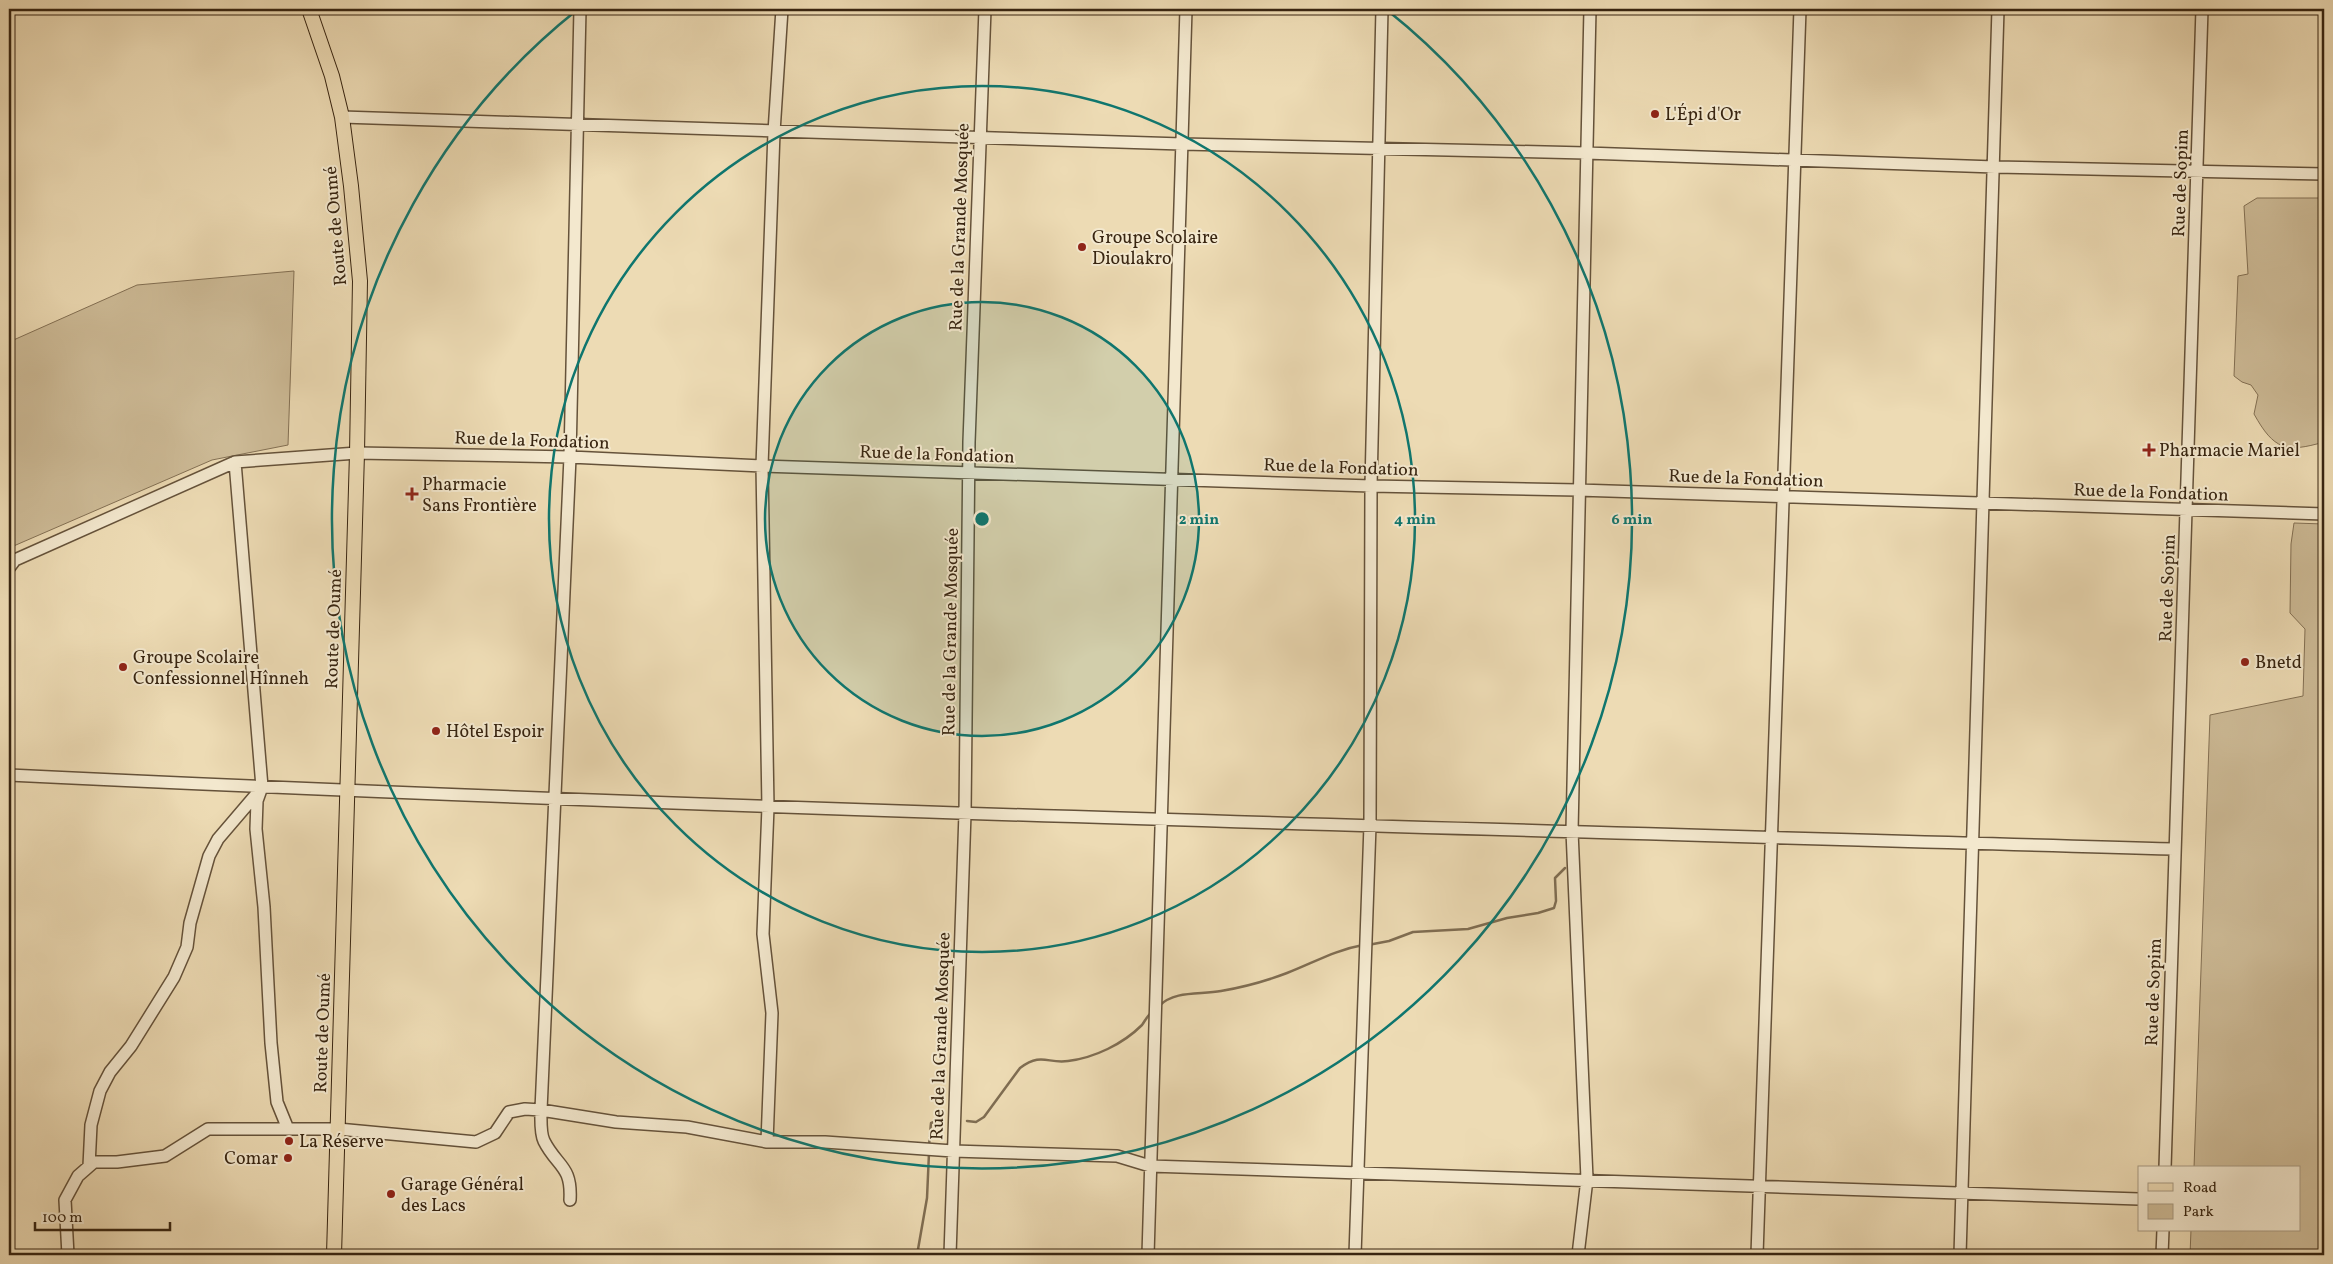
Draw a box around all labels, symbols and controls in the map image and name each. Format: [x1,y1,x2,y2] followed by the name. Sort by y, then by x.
[1665,103,1742,128] place label: L'Épi d'Or
[1649,108,1661,120] marker: L'Épi d'Or
[944,123,977,332] street label: Rue de la Grande Mosquée
[2167,129,2196,237] street label: Rue de Sopim
[319,165,354,287] street label: Route de Oumé
[1092,226,1218,272] place label: Groupe Scolaire Dioulakro
[1076,241,1088,253] marker: Groupe Scolaire Dioulakro
[454,426,610,457] street label: Rue de la Fondation
[2159,439,2300,464] place label: Pharmacie Mariel
[859,440,1015,471] street label: Rue de la Fondation
[2143,444,2155,456] marker: Pharmacie Mariel
[1263,453,1419,484] street label: Rue de la Fondation
[1668,464,1824,495] street label: Rue de la Fondation
[422,473,537,519] place label: Pharmacie Sans Frontière
[2073,478,2229,509] street label: Rue de la Fondation
[406,488,418,500] marker: Pharmacie Sans Frontière
[973,510,991,528] centre of rings
[1179,510,1219,531] text: 2 min
[1394,510,1436,531] text: 4 min
[1612,510,1653,531] text: 6 min
[937,528,966,736] street label: Rue de la Grande Mosquée
[2154,534,2183,642] street label: Rue de Sopim
[320,569,349,689] street label: Route de Oumé
[133,646,309,692] place label: Groupe Scolaire Confessionnel Hînneh
[2255,651,2302,676] place label: Bnetd
[2239,656,2251,668] marker: Bnetd
[117,661,129,673] marker: Groupe Scolaire Confessionnel Hînneh
[446,720,545,745] place label: Hôtel Espoir
[430,725,442,737] marker: Hôtel Espoir
[925,932,958,1141] street label: Rue de la Grande Mosquée
[2140,938,2169,1046] street label: Rue de Sopim
[309,973,338,1093] street label: Route de Oumé
[299,1130,384,1155] place label: La Réserve
[283,1135,295,1147] marker: La Réserve
[224,1147,278,1172] place label: Comar
[282,1152,294,1164] marker: Comar
[2138,1166,2300,1232] legend
[401,1173,524,1219] place label: Garage Général des Lacs
[2183,1178,2217,1199] text: Road
[385,1188,397,1200] marker: Garage Général des Lacs
[35,1199,170,1231] scale bar
[2183,1202,2214,1223] text: Park
[42,1208,82,1229] text: 100 m

